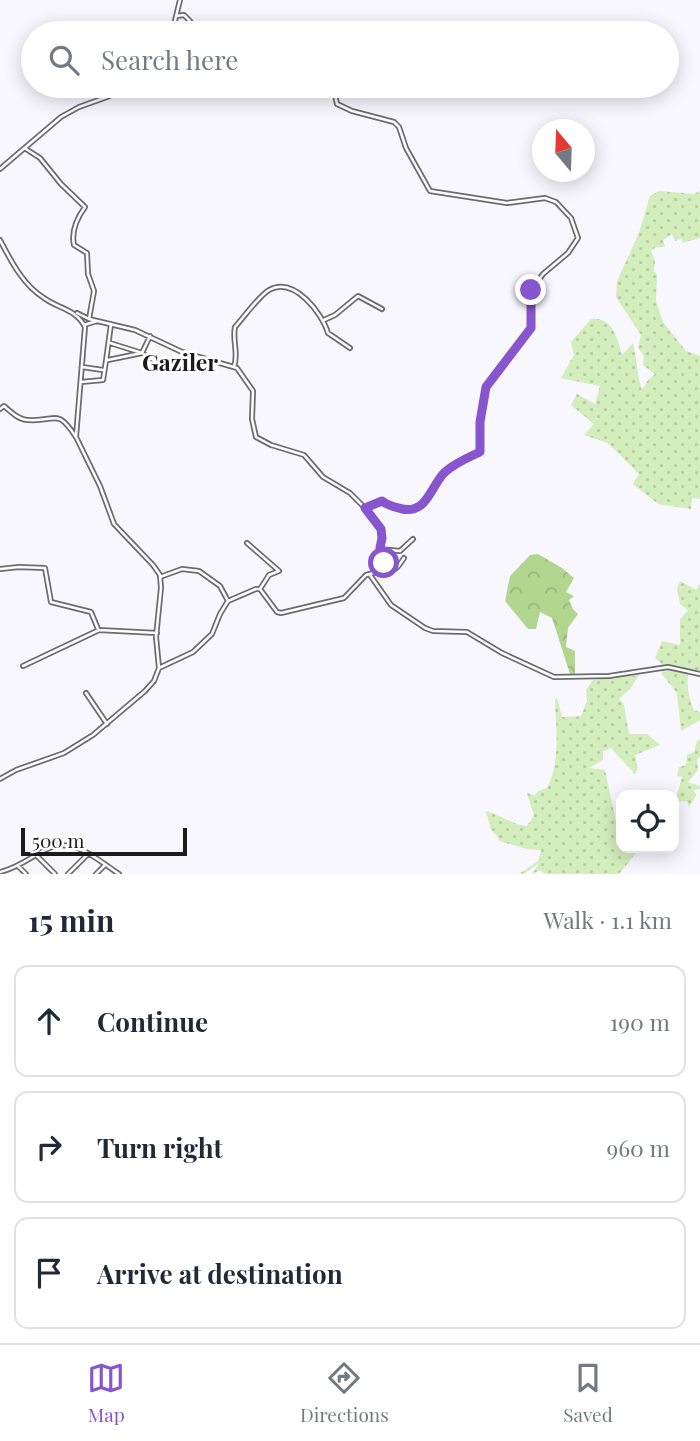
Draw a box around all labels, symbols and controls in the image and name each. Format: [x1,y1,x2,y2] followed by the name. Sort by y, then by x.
[21,21,679,98] search box
[45,41,83,79] icon: search
[101,42,238,77] text: Search here
[532,119,595,182] north arrow
[515,274,546,305] route end
[142,346,218,377] district label: Gaziler
[368,547,399,578] route start
[616,790,679,853] map controls
[616,790,679,853] button: locate
[21,825,187,857] scale bar
[32,827,84,853] text: 500 m
[28,900,114,940] text: 15 min
[543,904,672,935] text: Walk · 1.1 km
[30,1002,68,1040] icon: ahead
[97,1004,208,1039] text: Continue
[610,1006,670,1037] text: 190 m
[30,1128,68,1166] icon: right
[97,1130,223,1165] text: Turn right
[606,1132,670,1163] text: 960 m
[30,1254,68,1292] icon: arrive
[97,1256,343,1291] text: Arrive at destination
[87,1359,125,1427] tab: Map
[300,1359,389,1427] tab: Directions
[563,1359,613,1427] tab: Saved

